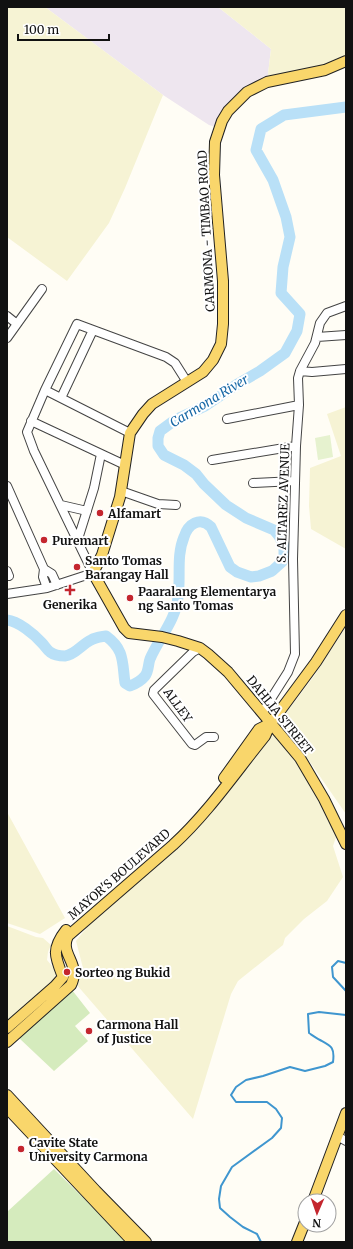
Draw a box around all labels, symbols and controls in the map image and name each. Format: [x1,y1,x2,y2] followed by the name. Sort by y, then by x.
[18,16,109,42] scale bar
[24,22,59,37] text: 100 m
[194,150,218,312] street label: CARMONA - TIMBAO ROAD
[167,370,252,431] water label: Carmona River
[273,442,293,563] street label: S. ALTAREZ AVENUE
[107,506,161,521] place label: Alfamart
[95,508,105,518] marker: Alfamart
[52,533,109,548] place label: Puremart
[39,535,49,545] marker: Puremart
[85,553,169,582] place label: Santo Tomas Barangay Hall
[72,562,82,572] marker: Santo Tomas Barangay Hall
[138,584,276,613] place label: Paaralang Elementarya ng Santo Tomas
[65,585,75,595] marker: Generika
[125,593,135,603] marker: Paaralang Elementarya ng Santo Tomas
[43,597,97,612] place label: Generika
[244,673,317,758] street label: DAHLIA STREET
[160,684,196,725] street label: ALLEY
[65,826,173,922] street label: MAYOR'S BOULEVARD
[75,965,171,980] place label: Sorteo ng Bukid
[62,967,72,977] marker: Sorteo ng Bukid
[97,1017,179,1046] place label: Carmona Hall of Justice
[84,1026,94,1036] marker: Carmona Hall of Justice
[29,1135,148,1164] place label: Cavite State University Carmona
[16,1144,26,1154] marker: Cavite State University Carmona
[297,1193,337,1233] north arrow
[312,1216,321,1230] text: N

